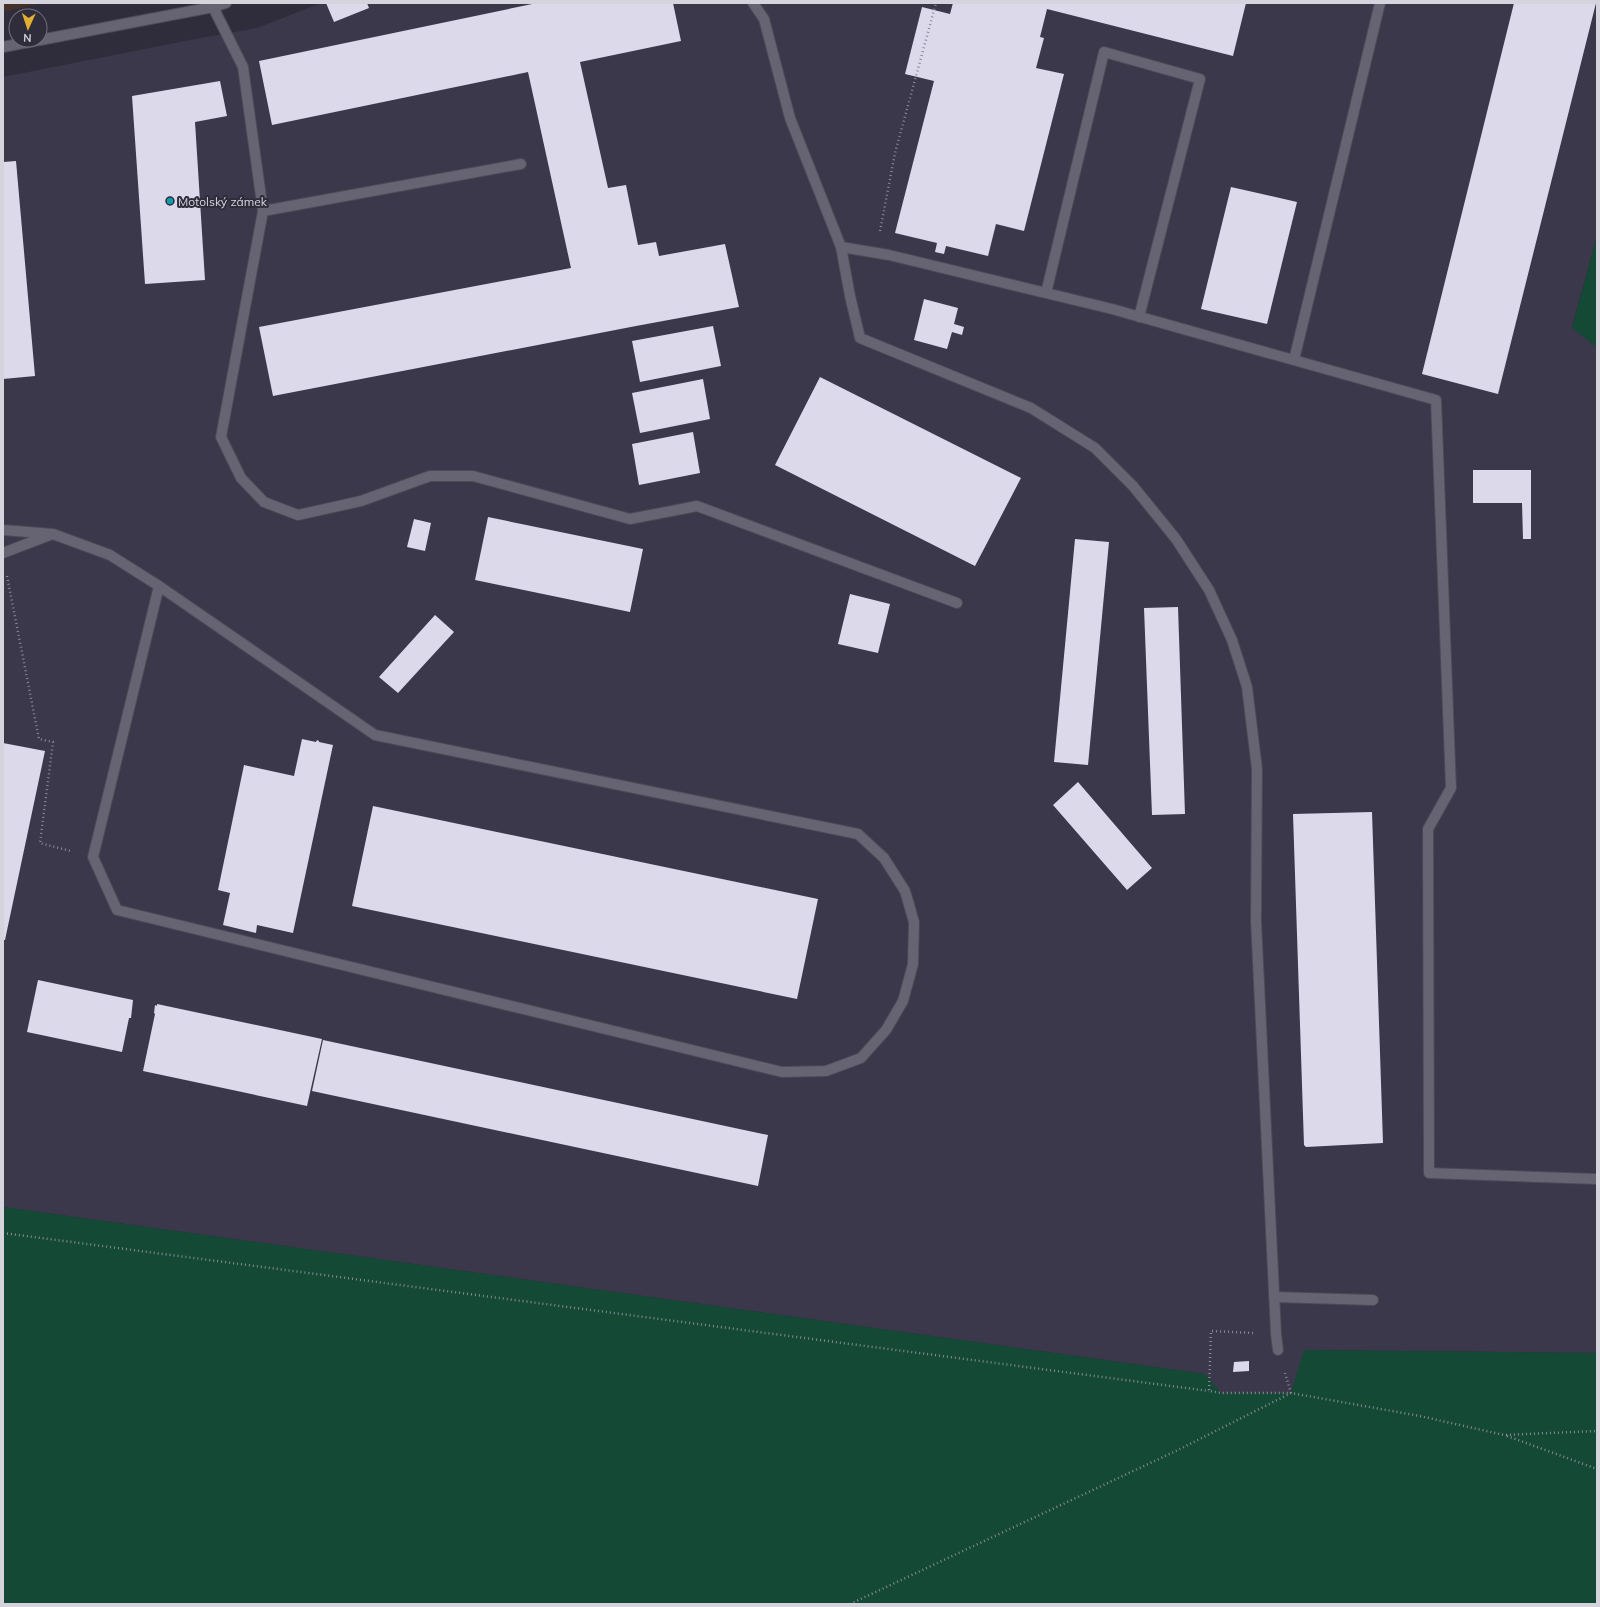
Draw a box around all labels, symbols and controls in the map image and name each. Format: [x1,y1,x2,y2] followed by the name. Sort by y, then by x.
[8,8,48,48] north arrow
[23,31,32,45] text: N
[178,194,268,209] place label: Motolský zámek
[165,196,175,206] marker: Motolský zámek

